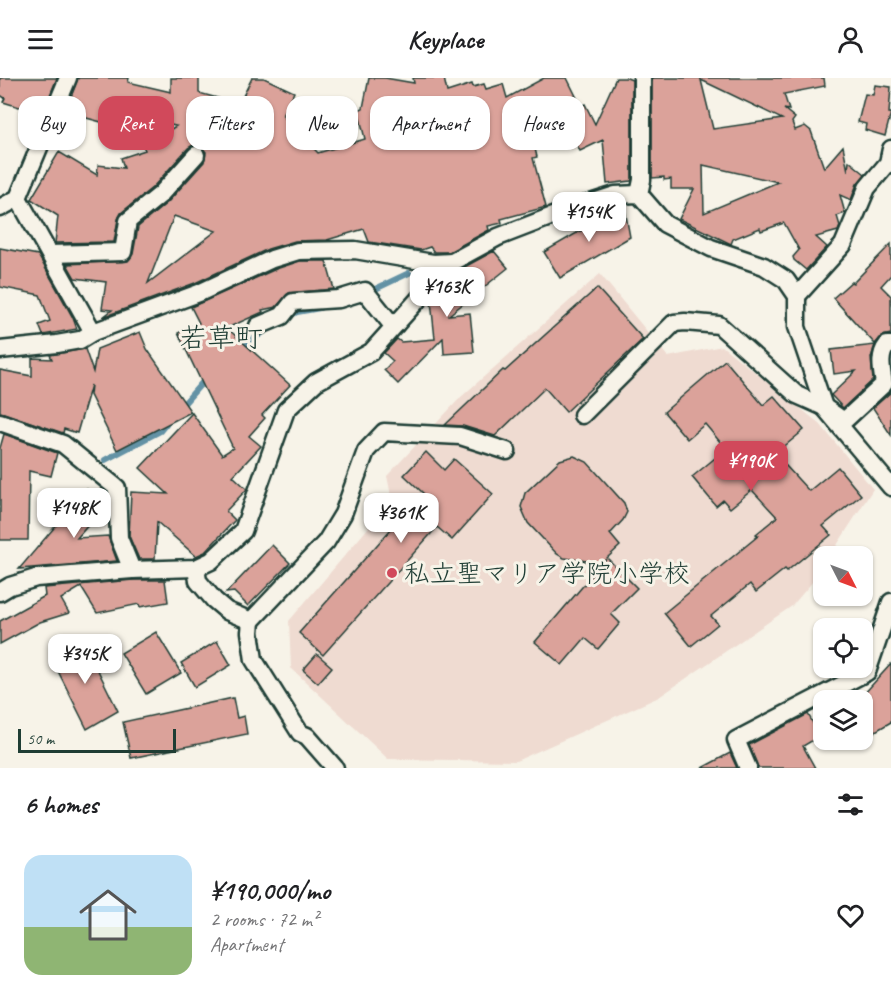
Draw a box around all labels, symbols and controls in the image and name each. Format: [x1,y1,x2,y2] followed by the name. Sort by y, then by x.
[408,22,483,56] text: Keyplace
[24,23,57,56] icon: menu
[834,23,867,56] icon: person
[18,96,86,150] chip: Buy
[98,96,174,150] chip: Rent
[186,96,274,150] chip: Filters
[286,96,358,150] chip: New
[370,96,490,150] chip: Apartment
[502,96,585,150] chip: House
[547,192,631,243] pin: ¥154K
[566,199,612,224] text: ¥154K
[405,267,489,318] pin: ¥163K
[424,274,470,299] text: ¥163K
[179,320,263,355] district label: 若草町
[709,441,793,492] pin: ¥190K
[728,448,774,473] text: ¥190K
[32,488,116,539] pin: ¥148K
[359,493,443,544] pin: ¥361K
[51,495,97,520] text: ¥148K
[378,500,424,525] text: ¥361K
[813,546,873,606] north arrow
[813,546,873,750] map controls
[404,557,690,590] place label: 私立聖マリア学院小学校
[385,566,399,580] marker: 私立聖マリア学院小学校
[813,618,873,678] button: locate
[43,634,127,685] pin: ¥345K
[62,641,108,666] text: ¥345K
[813,690,873,750] button: layers
[18,726,176,754] scale bar
[27,729,54,749] text: 50 m
[24,788,98,821] text: 6 homes
[834,788,867,821] icon: filters
[210,874,330,907] text: ¥190,000/mo
[72,879,144,951] icon: home
[834,899,867,932] icon: heart
[210,907,318,932] text: 2 rooms · 72 m²
[210,932,283,957] text: Apartment

